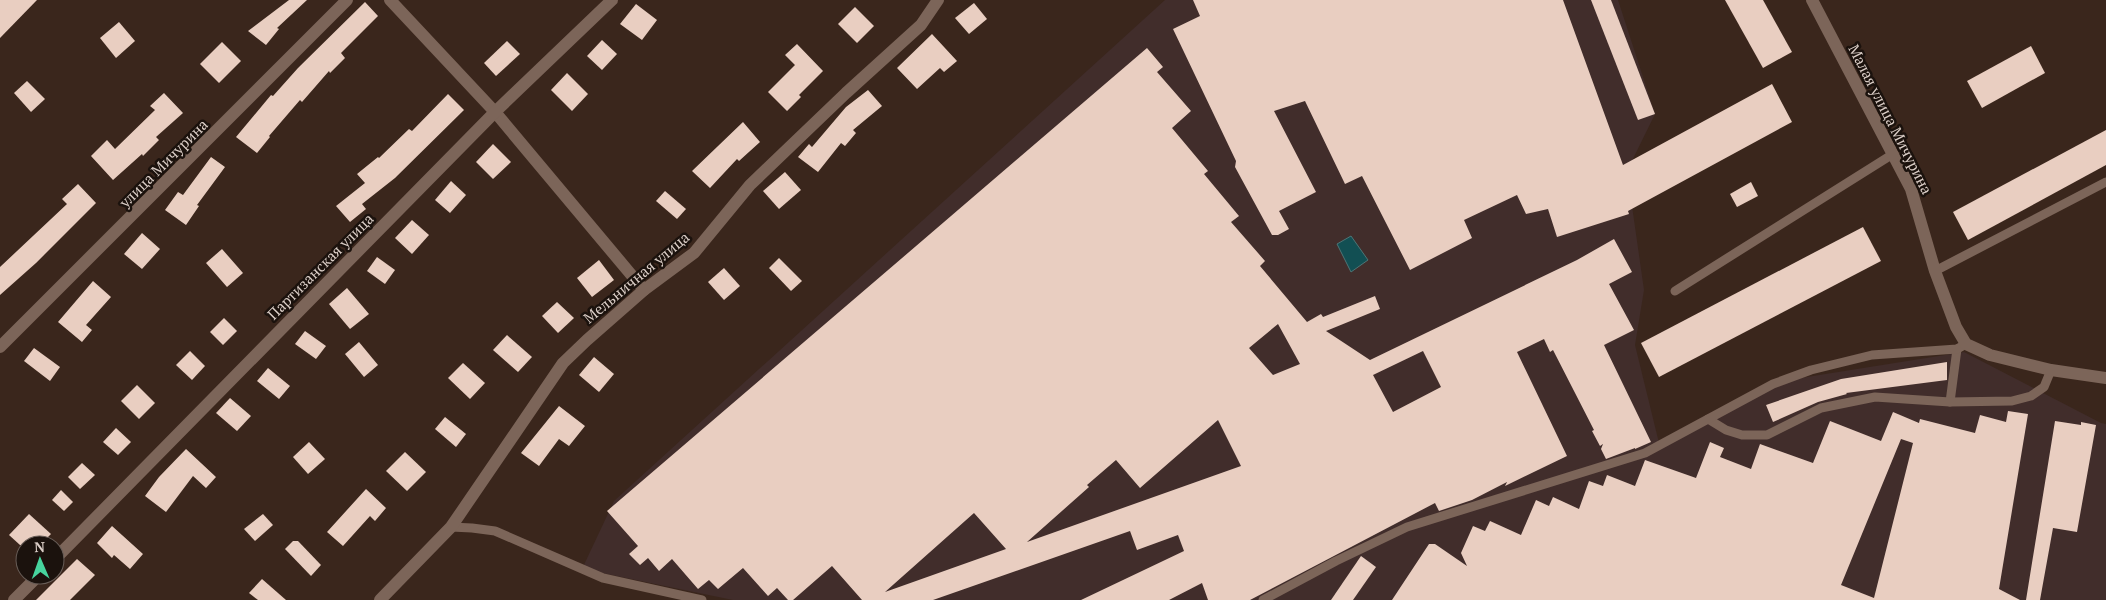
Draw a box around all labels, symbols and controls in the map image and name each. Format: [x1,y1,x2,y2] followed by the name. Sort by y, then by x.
[1845,41,1938,198] street label: Малая улица Мичурина
[114,114,212,212] street label: улица Мичурина
[262,208,378,324] street label: Партизанская улица
[579,226,693,327] street label: Мельничная улица
[15,535,65,585] north arrow
[34,537,46,556] text: N

